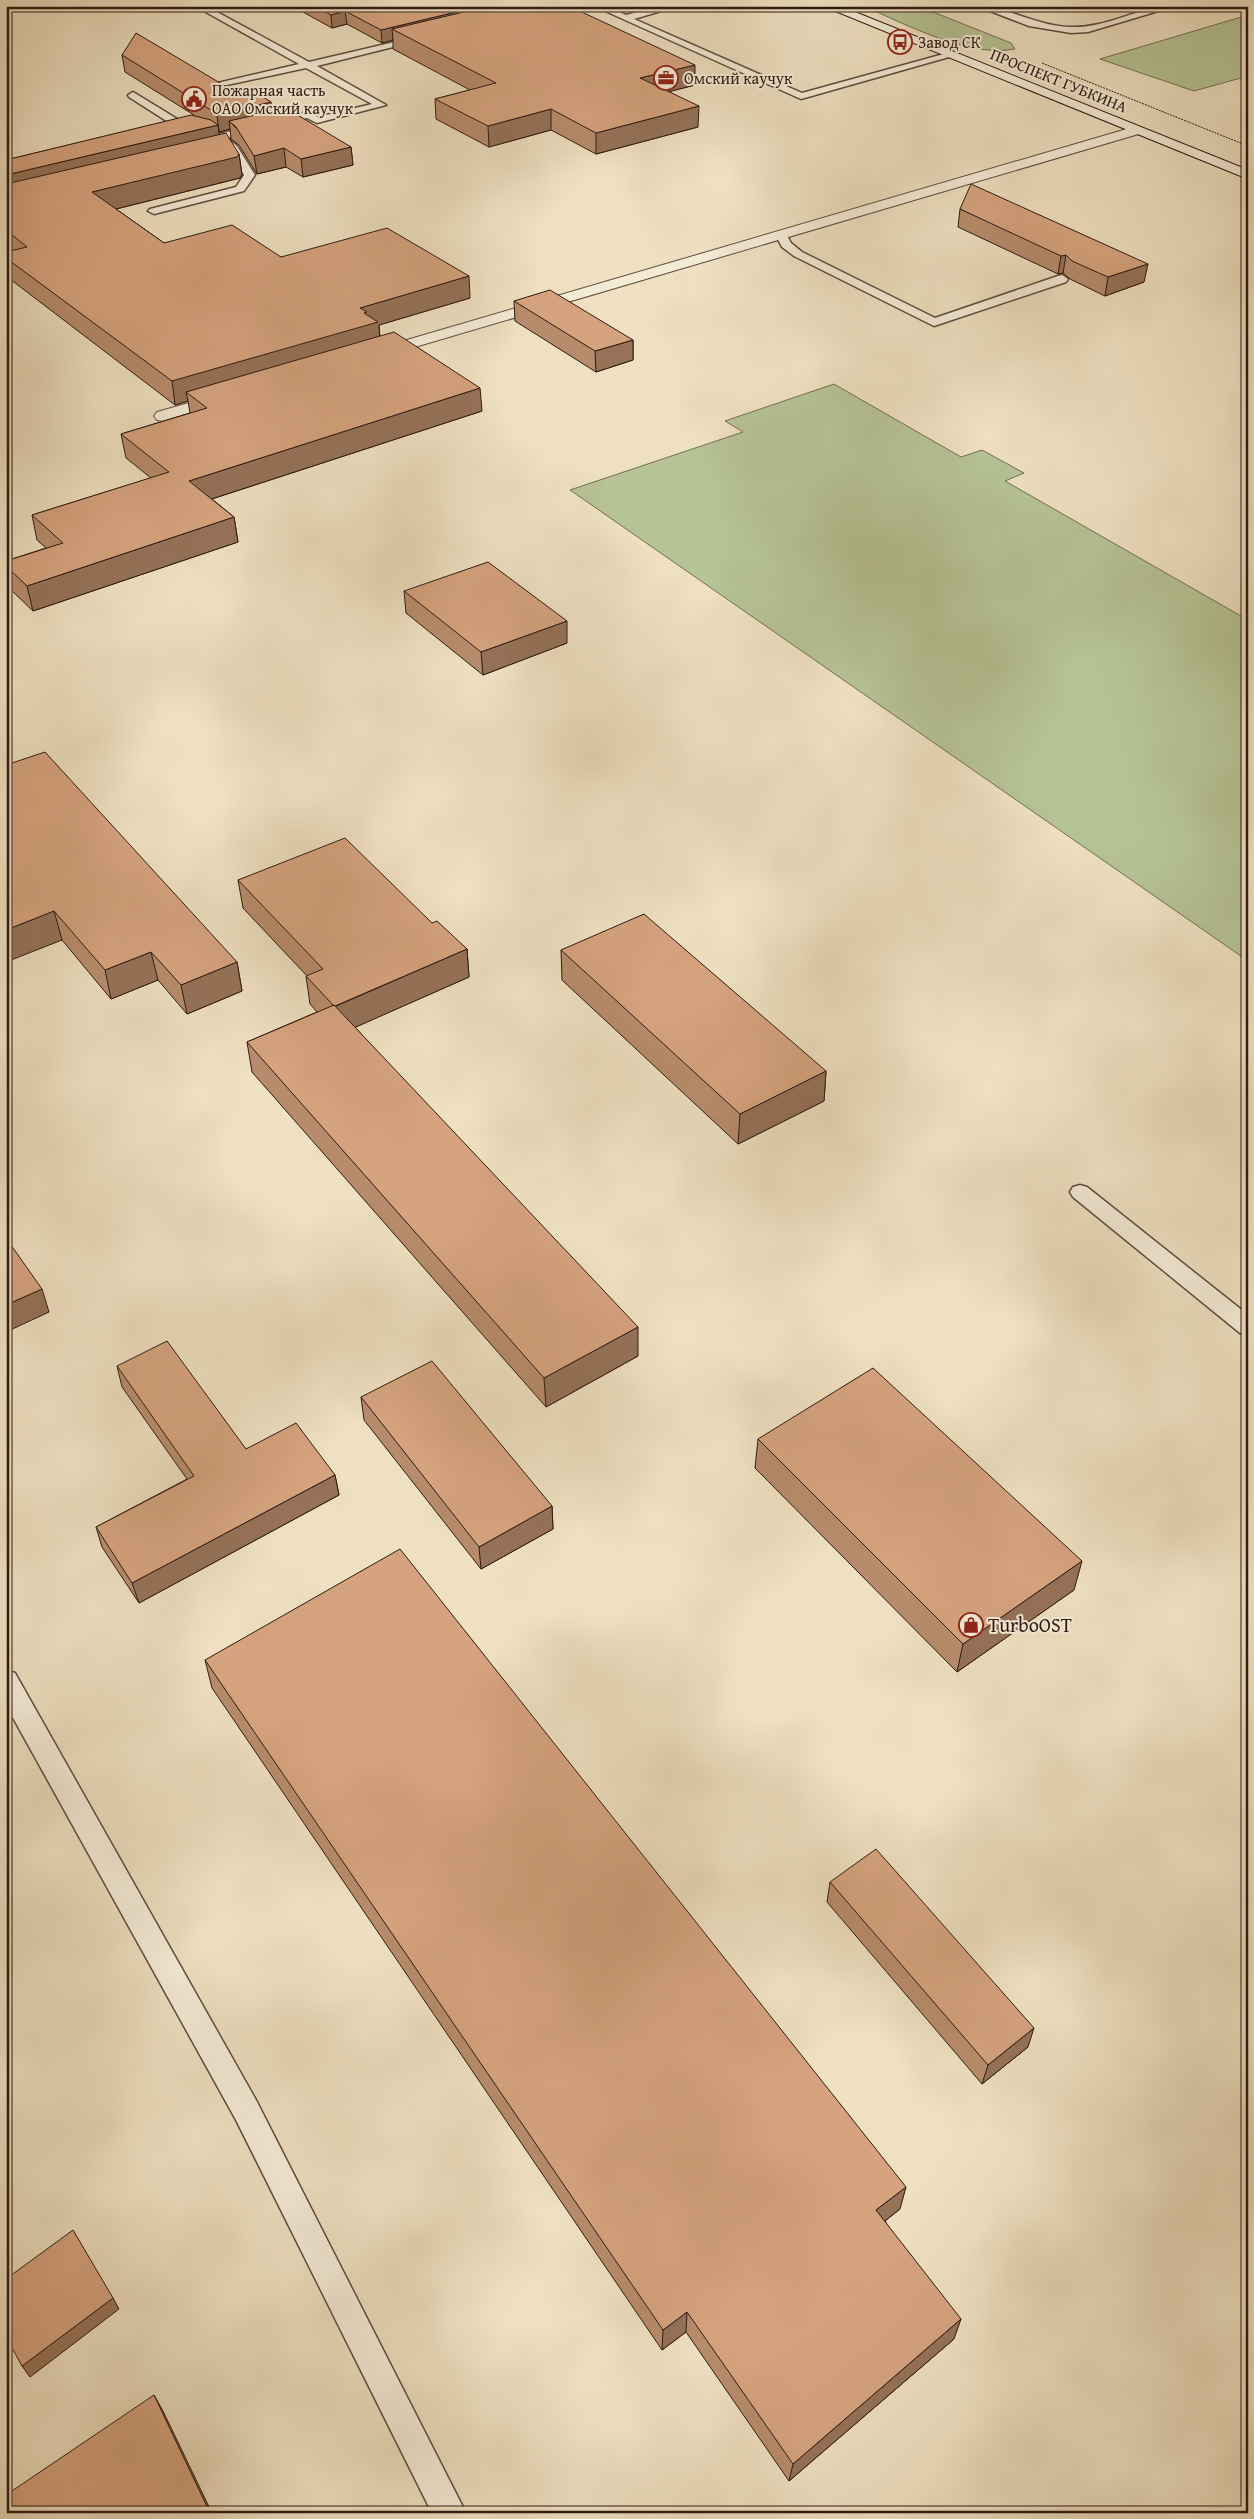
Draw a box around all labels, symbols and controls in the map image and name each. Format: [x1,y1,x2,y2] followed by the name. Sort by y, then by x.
[887,29,913,55] bus stop icon: Завод СК
[918,30,981,54] place label: Завод СК
[987,42,1131,119] street label: ПРОСПЕКТ ГУБКИНА
[653,65,679,91] office icon: Омский каучук
[684,66,793,90] place label: Омский каучук
[212,78,354,120] place label: Пожарная часть ОАО Омский каучук
[181,86,207,112] public building icon: Пожарная часть ОАО Омский каучук
[988,1610,1072,1639] place label: TurboOST
[958,1612,984,1638] shop icon: TurboOST

